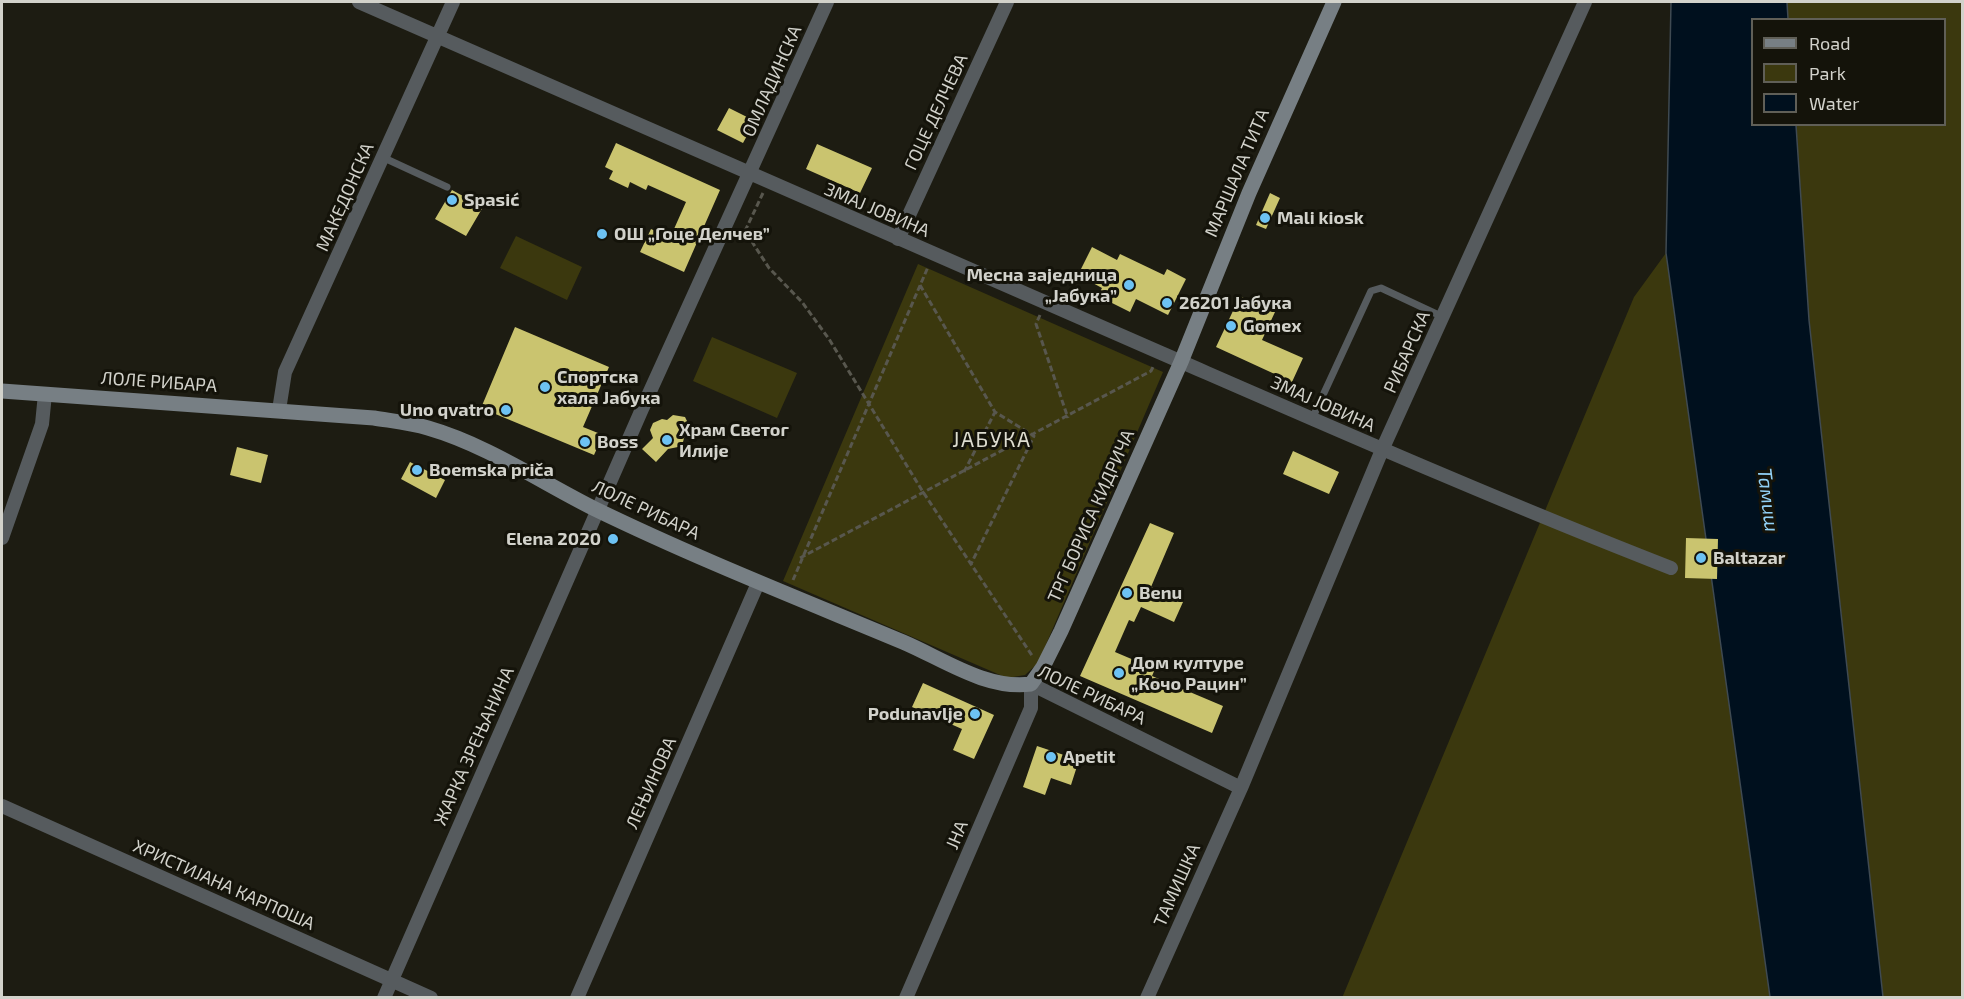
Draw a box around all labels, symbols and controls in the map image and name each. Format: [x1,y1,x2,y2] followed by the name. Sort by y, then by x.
[1751,18,1946,126] legend
[738,22,806,140] street label: ОМЛАДИНСКА
[1809,32,1850,54] text: Road
[900,51,972,173] street label: ГОЦЕ ДЕЛЧЕВА
[1809,62,1846,84] text: Park
[1809,92,1859,114] text: Water
[1200,106,1274,240] street label: МАРШАЛА ТИТА
[311,139,379,255] street label: МАКЕДОНСКА
[821,178,933,242] street label: ЗМАЈ ЈОВИНА
[464,189,519,211] place label: Spasić
[445,193,459,207] marker: Spasić
[1277,207,1364,229] place label: Mali kiosk
[1258,211,1272,225] marker: Mali kiosk
[614,223,770,245] place label: ОШ „Гоце Делчев”
[595,227,609,241] marker: ОШ „Гоце Делчев”
[966,264,1117,306] place label: Месна заједница „Јабука”
[1122,278,1136,292] marker: Месна заједница „Јабука”
[1179,292,1292,314] place label: 26201 Јабука
[1160,296,1174,310] marker: 26201 Јабука
[1379,307,1435,397] street label: РИБАРСКА
[1243,315,1301,337] place label: Gomex
[1224,319,1238,333] marker: Gomex
[557,366,661,409] place label: Спортска хала Јабука
[100,367,218,397] street label: ЛОЛЕ РИБАРА
[1267,371,1379,437] street label: ЗМАЈ ЈОВИНА
[538,380,552,394] marker: Спортска хала Јабука
[400,399,494,421] place label: Uno qvatro
[499,403,513,417] marker: Uno qvatro
[679,419,789,462] place label: Храм Светог Илије
[1043,426,1139,606] street label: ТРГ БОРИСА КИДРИЧА
[952,427,1032,453] district label: ЈАБУКА
[597,431,638,453] place label: Boss
[660,433,674,447] marker: Храм Светог Илије
[578,435,592,449] marker: Boss
[429,459,554,481] place label: Boemska priča
[410,463,424,477] marker: Boemska priča
[1752,467,1784,533] water label: Тамиш
[589,476,703,544] street label: ЛОЛЕ РИБАРА
[506,528,601,550] place label: Elena 2020
[606,532,620,546] marker: Elena 2020
[1713,547,1786,569] place label: Baltazar
[1694,551,1708,565] marker: Baltazar
[1139,582,1182,604] place label: Benu
[1120,586,1134,600] marker: Benu
[1131,652,1247,694] place label: Дом културе „Кочо Рацин”
[1035,661,1149,729] street label: ЛОЛЕ РИБАРА
[429,663,519,829] street label: ЖАРКА ЗРЕЊАНИНА
[1112,666,1126,680] marker: Дом културе „Кочо Рацин”
[868,703,963,725] place label: Podunavlje
[968,707,982,721] marker: Podunavlje
[621,734,681,832] street label: ЛЕЊИНОВА
[1063,746,1115,768] place label: Apetit
[1044,750,1058,764] marker: Apetit
[941,817,973,853] street label: ЈНА
[130,835,318,935] street label: ХРИСТИЈАНА КАРПОША
[1149,840,1205,930] street label: ТАМИШКА

